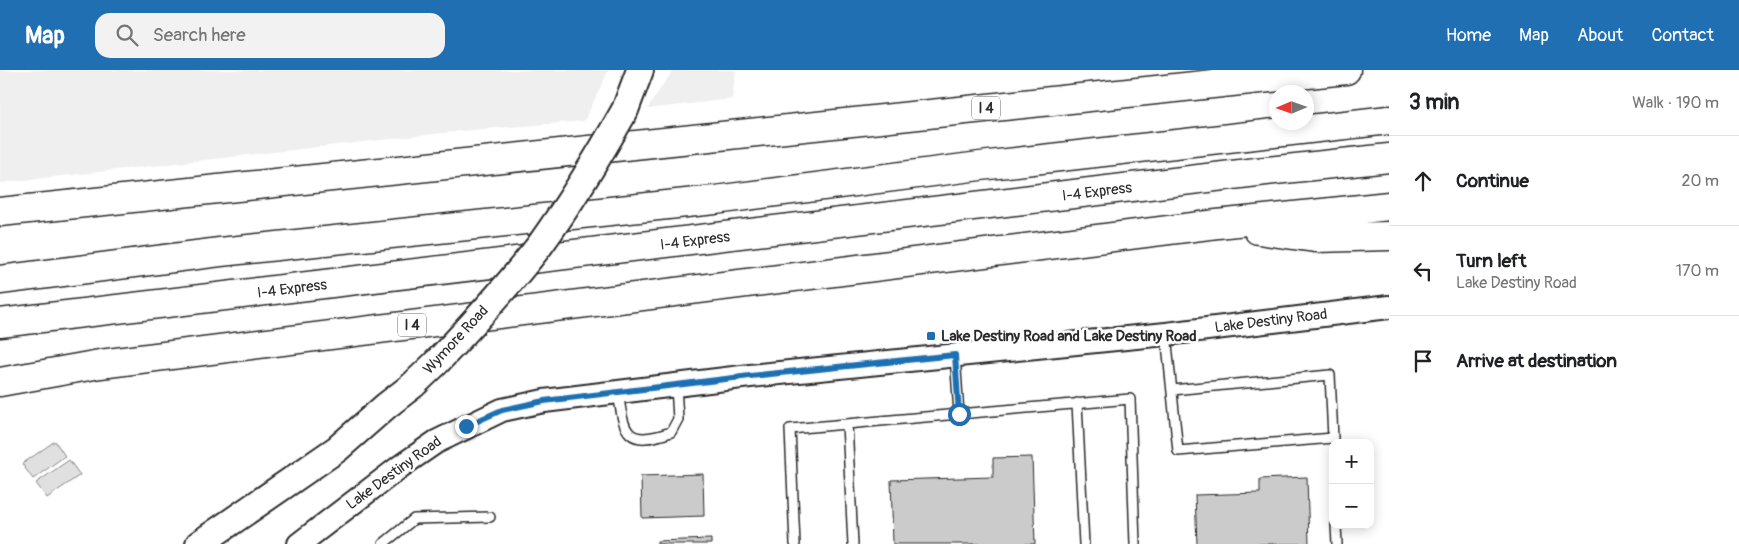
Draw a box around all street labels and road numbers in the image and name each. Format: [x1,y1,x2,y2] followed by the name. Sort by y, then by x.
[972,96,1000,119] road number: I 4
[1061,178,1133,206] street label: I-4 Express
[659,227,731,255] street label: I-4 Express
[256,275,328,303] street label: I-4 Express
[419,302,493,378] street label: Wymore Road
[1214,305,1328,337] street label: Lake Destiny Road
[398,314,426,336] road number: I 4
[343,432,445,514] street label: Lake Destiny Road

